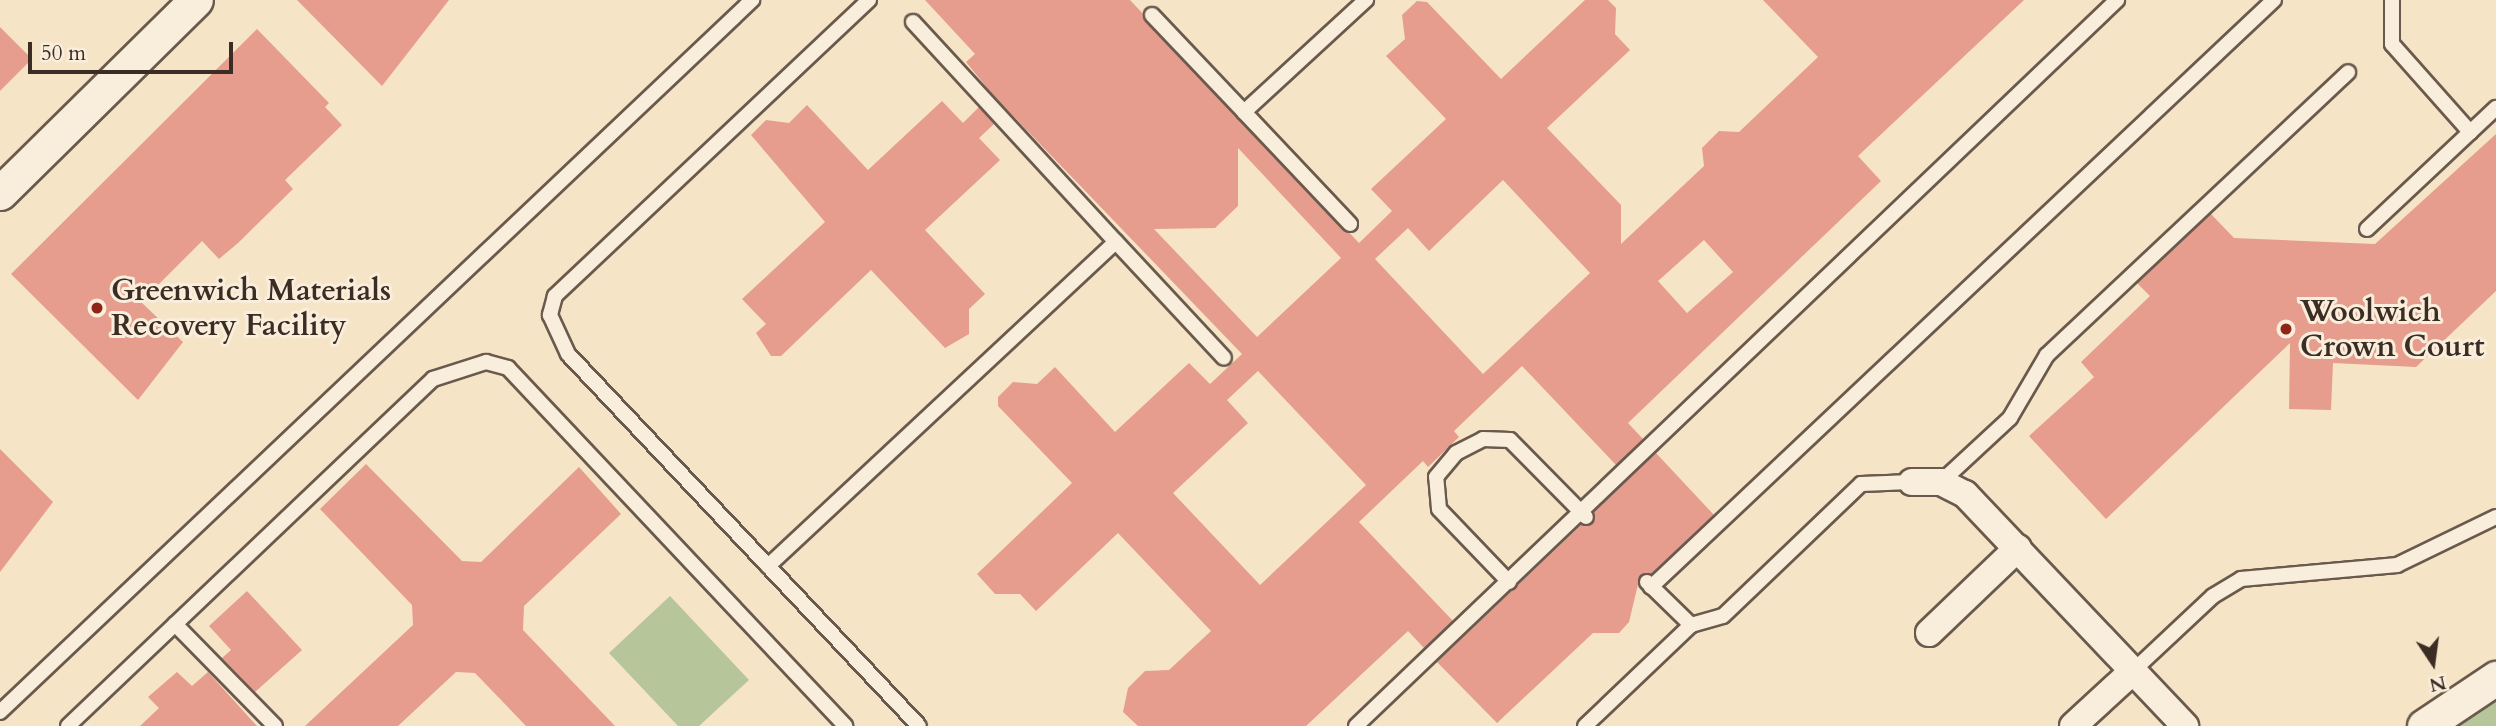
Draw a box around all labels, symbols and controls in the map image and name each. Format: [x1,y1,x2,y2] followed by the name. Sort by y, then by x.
[32,28,236,72] scale bar
[41,39,86,68] text: 50 m
[111,273,391,344] place label: Greenwich Materials Recovery Facility
[2300,294,2485,364] place label: Woolwich Crown Court
[89,300,105,316] marker: Greenwich Materials Recovery Facility
[2278,321,2294,337] marker: Woolwich Crown Court
[2398,628,2468,698] north arrow
[2427,669,2449,698] text: N

